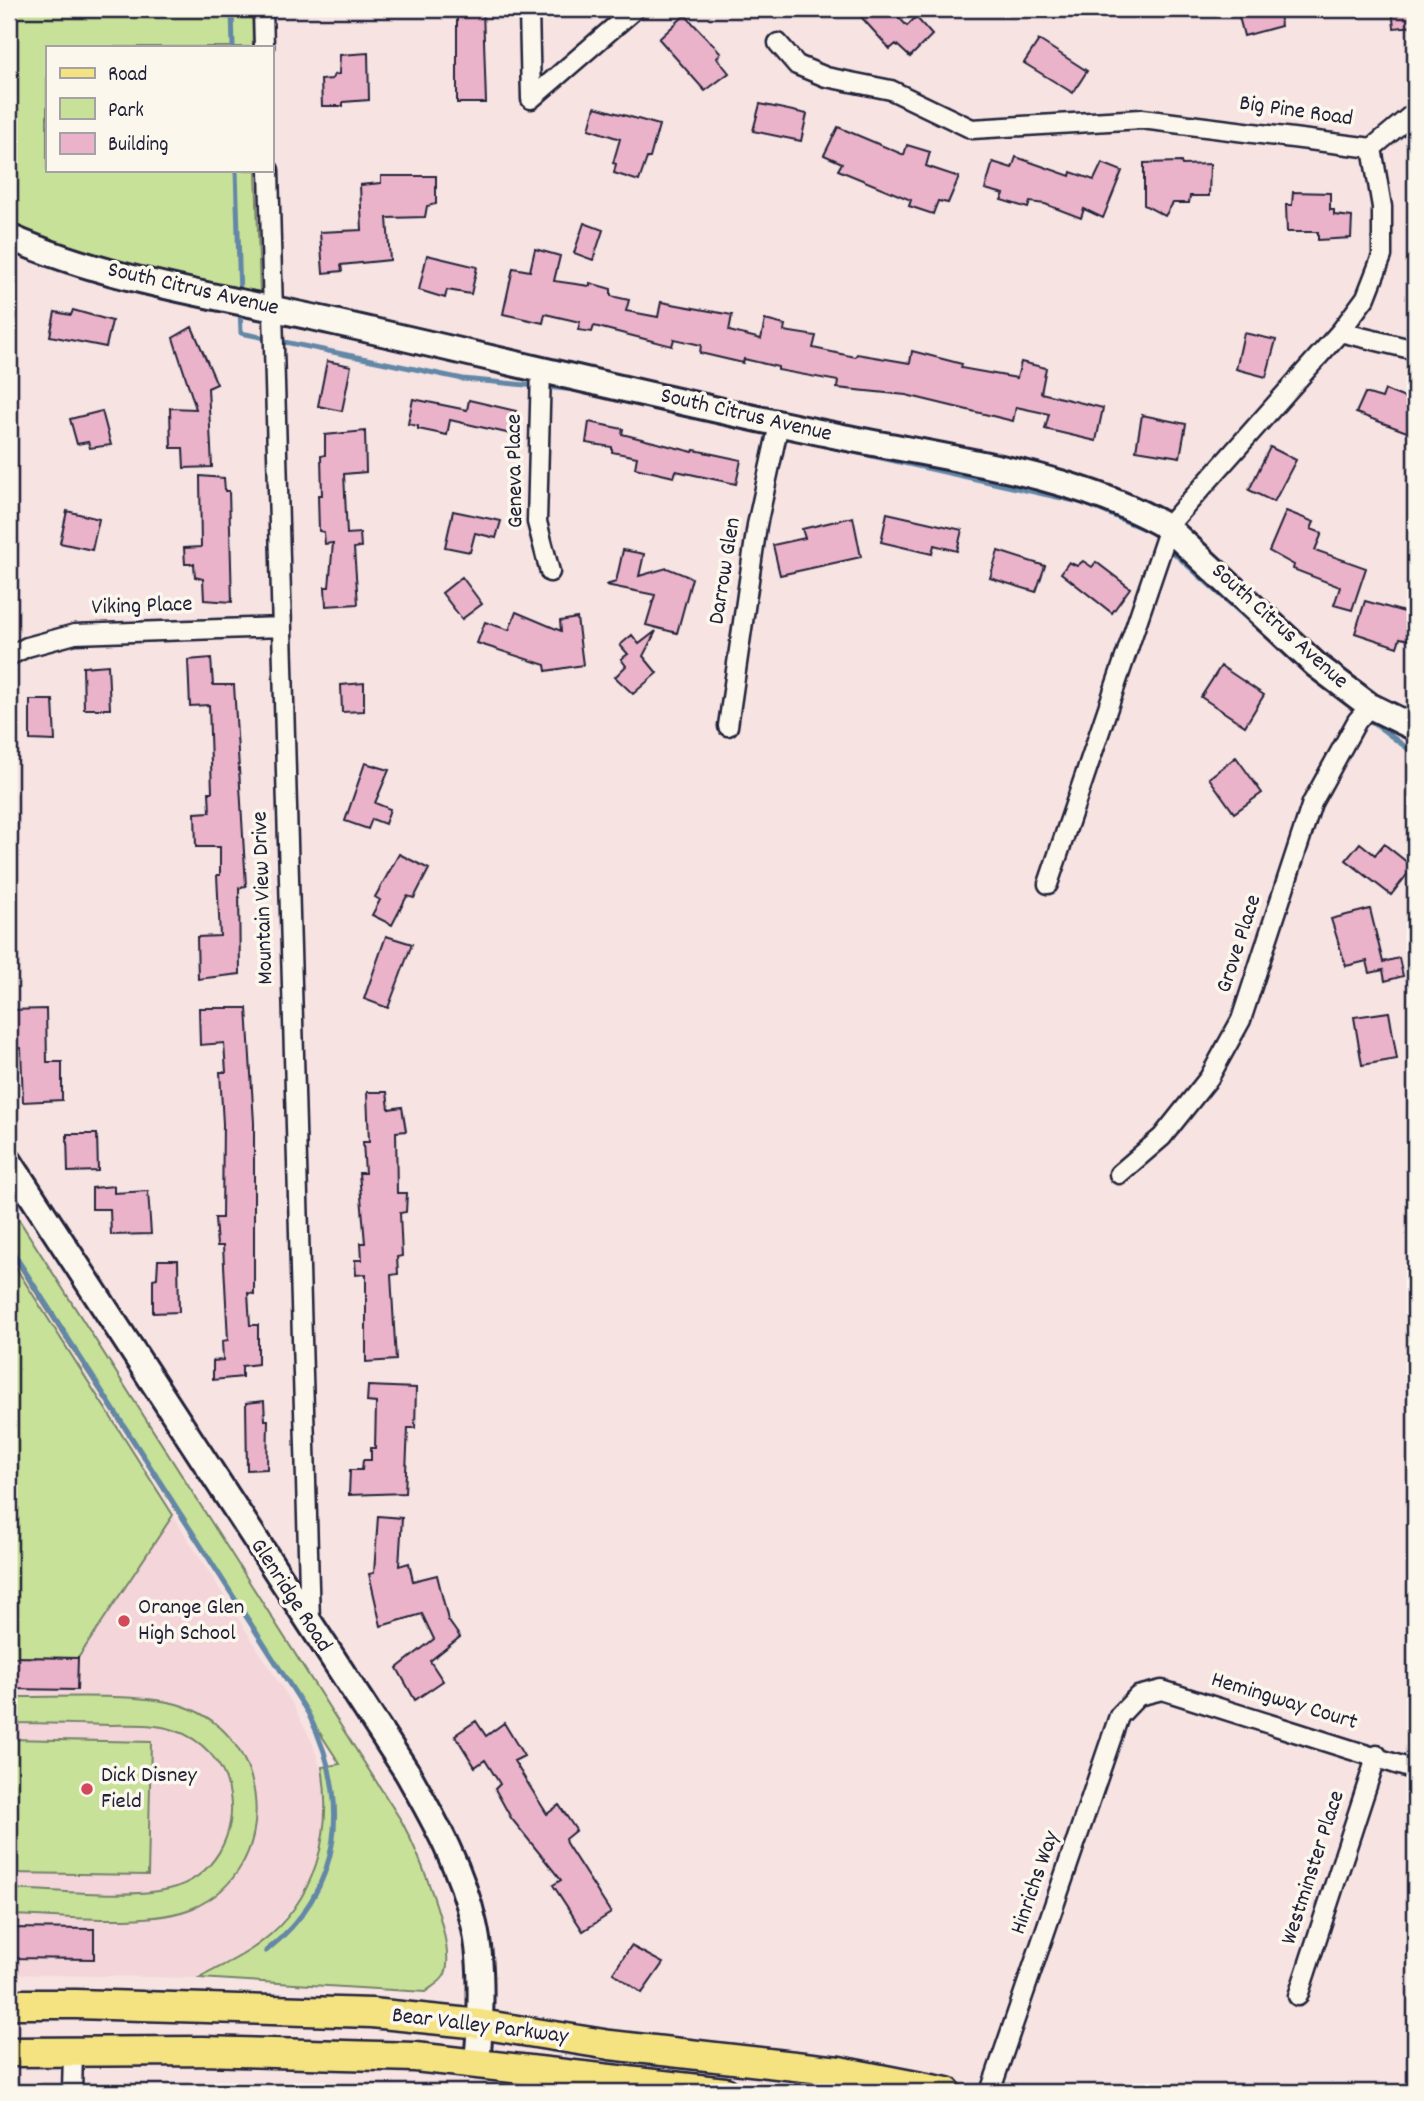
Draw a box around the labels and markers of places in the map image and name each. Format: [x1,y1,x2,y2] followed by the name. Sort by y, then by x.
[138,1592,244,1651] place label: Orange Glen High School
[116,1613,132,1629] marker: Orange Glen High School
[101,1760,198,1819] place label: Dick Disney Field
[79,1781,95,1797] marker: Dick Disney Field

